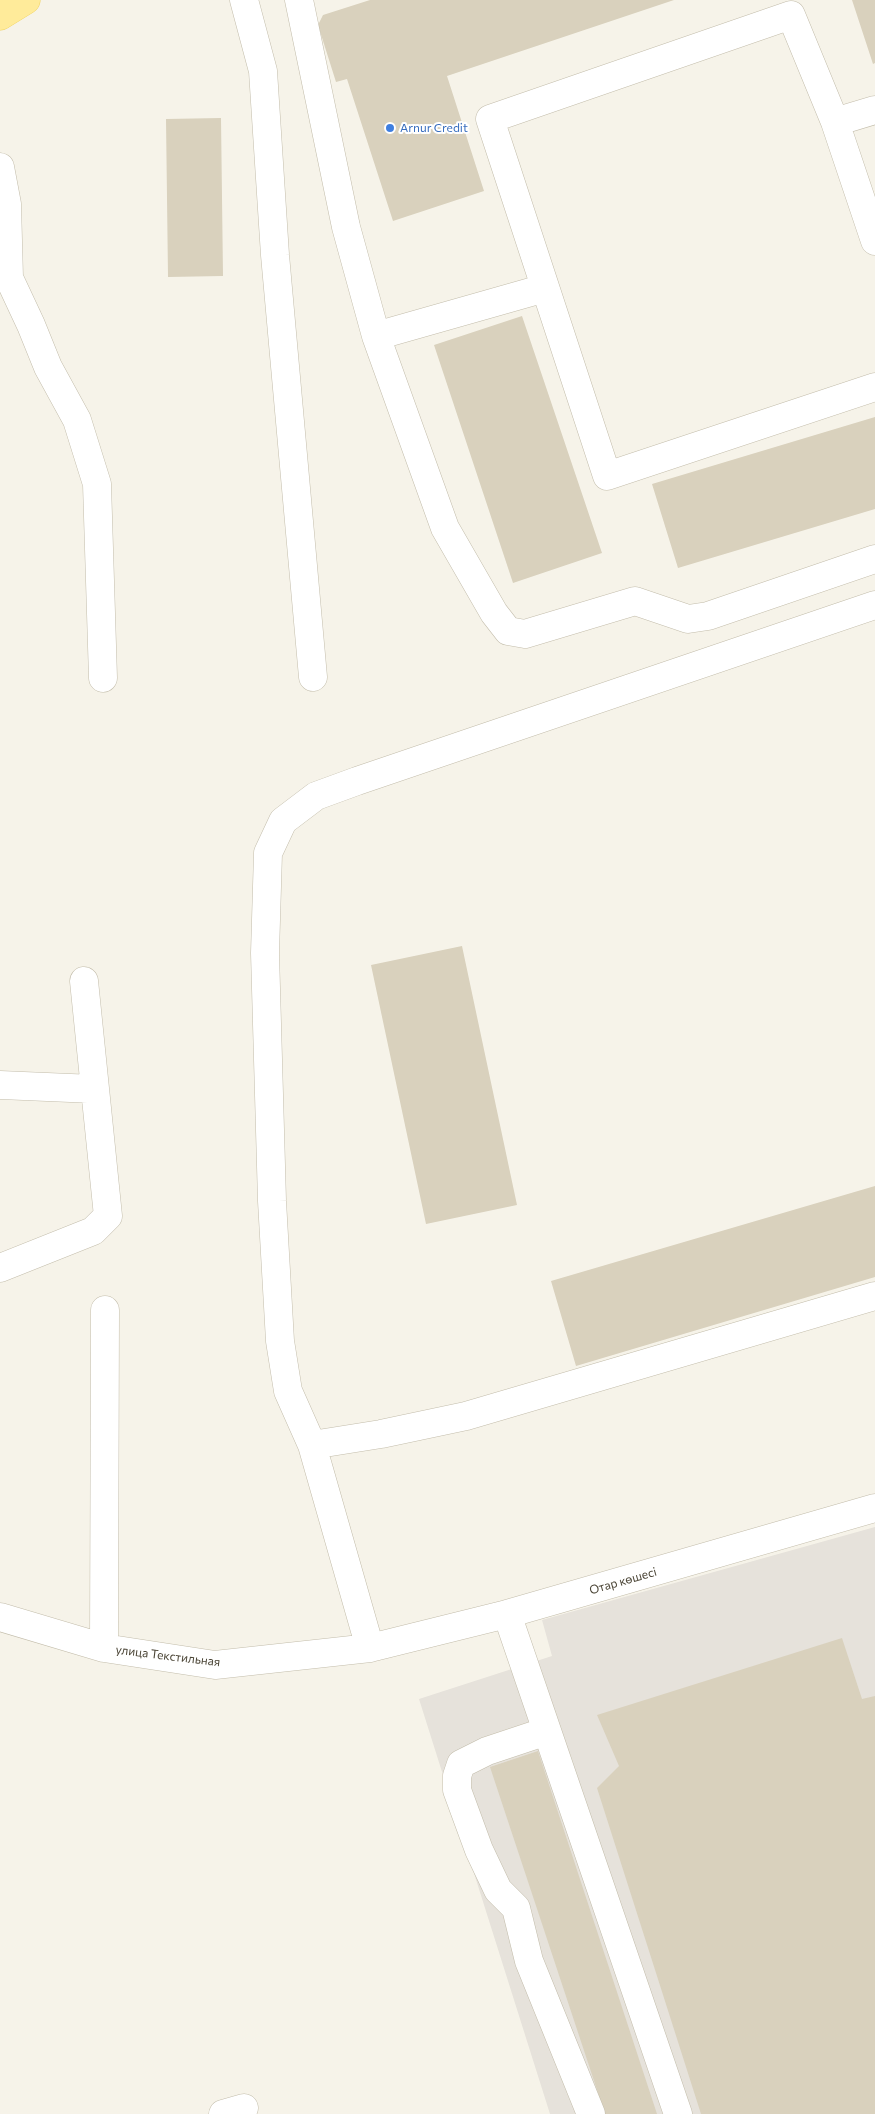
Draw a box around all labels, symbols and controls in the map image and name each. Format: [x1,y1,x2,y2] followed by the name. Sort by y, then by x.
[400,121,468,135] place label: Arnur Credit
[384,122,396,134] marker: Arnur Credit
[588,1564,658,1598] street label: Отар көшесі
[115,1642,221,1670] street label: улица Текстильная

